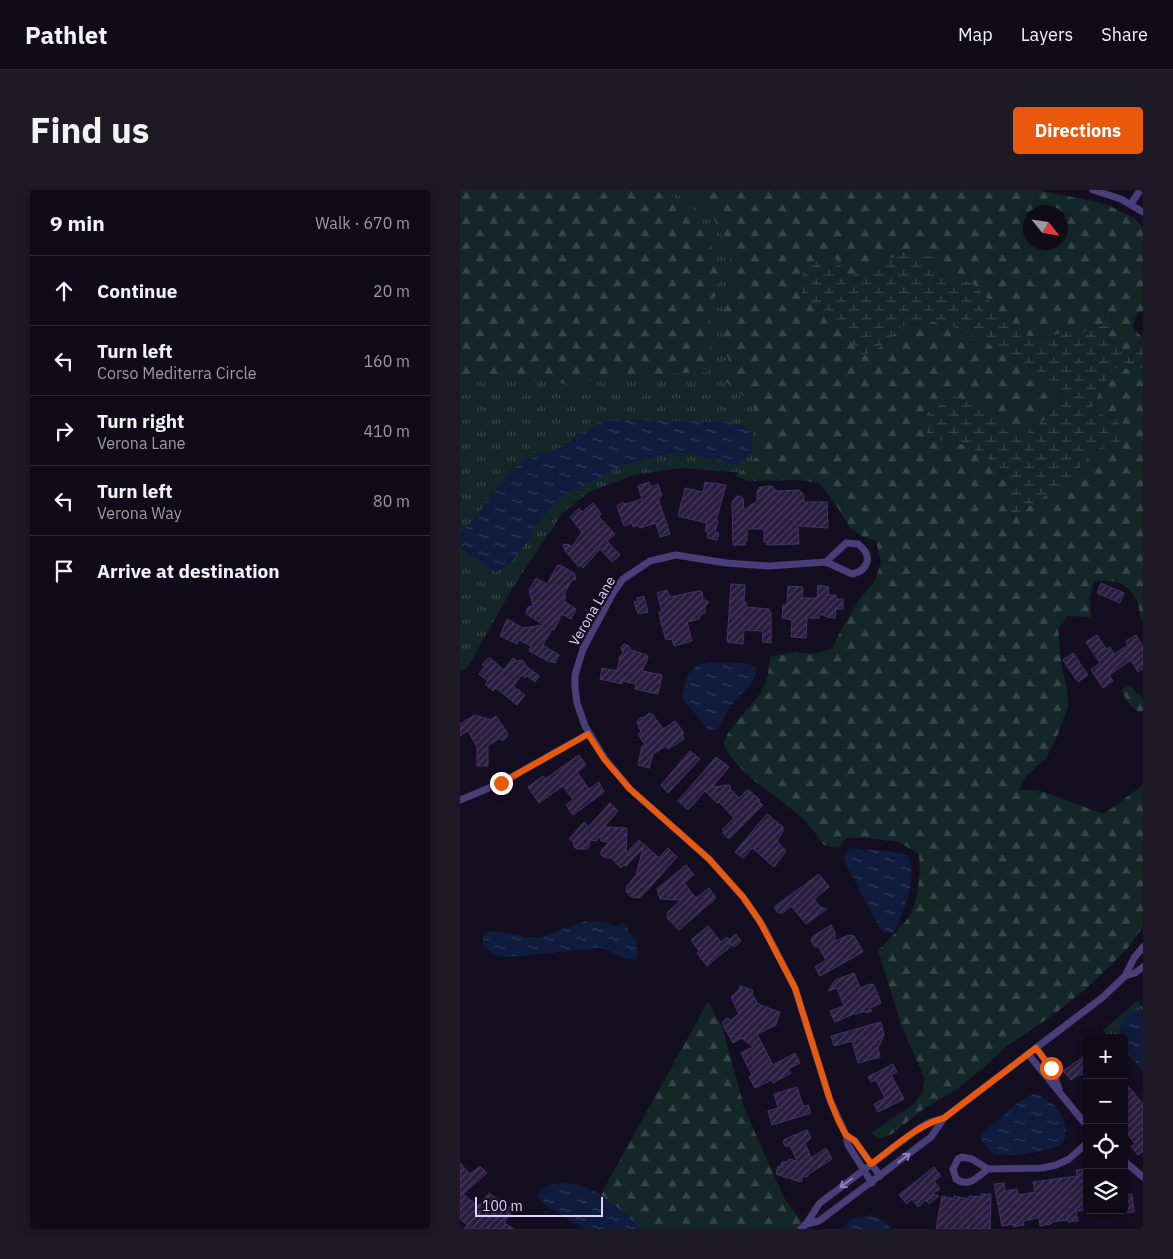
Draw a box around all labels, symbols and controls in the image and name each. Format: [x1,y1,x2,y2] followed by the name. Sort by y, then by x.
[25,19,107,51] text: Pathlet
[958,23,993,46] text: Map
[1021,23,1073,46] text: Layers
[1101,23,1148,46] text: Share
[30,107,149,153] text: Find us
[1013,107,1143,154] button: Directions
[1023,205,1068,250] north arrow
[50,209,105,237] text: 9 min
[315,213,410,233] text: Walk · 670 m
[50,277,78,305] icon: ahead
[97,279,177,303] text: Continue
[373,281,410,301] text: 20 m
[97,339,173,363] text: Turn left
[50,347,78,375] icon: left
[363,351,410,371] text: 160 m
[97,363,257,383] text: Corso Mediterra Circle
[97,409,184,433] text: Turn right
[50,417,78,445] icon: right
[363,421,410,441] text: 410 m
[97,433,186,453] text: Verona Lane
[97,479,173,503] text: Turn left
[50,487,78,515] icon: left
[373,491,410,511] text: 80 m
[97,503,182,523] text: Verona Way
[50,557,78,585] icon: arrive
[97,559,280,583] text: Arrive at destination
[565,573,619,649] street label: Verona Lane
[490,772,513,795] route end
[1083,1034,1128,1214] map controls
[1083,1034,1128,1079] button: +
[1040,1057,1063,1080] route start
[1083,1079,1128,1124] button: −
[1083,1124,1128,1169] button: locate
[898,1152,911,1163] one-way arrow
[1083,1169,1128,1214] button: layers
[840,1178,853,1189] one-way arrow
[475,1194,602,1217] scale bar
[482,1197,523,1215] text: 100 m

